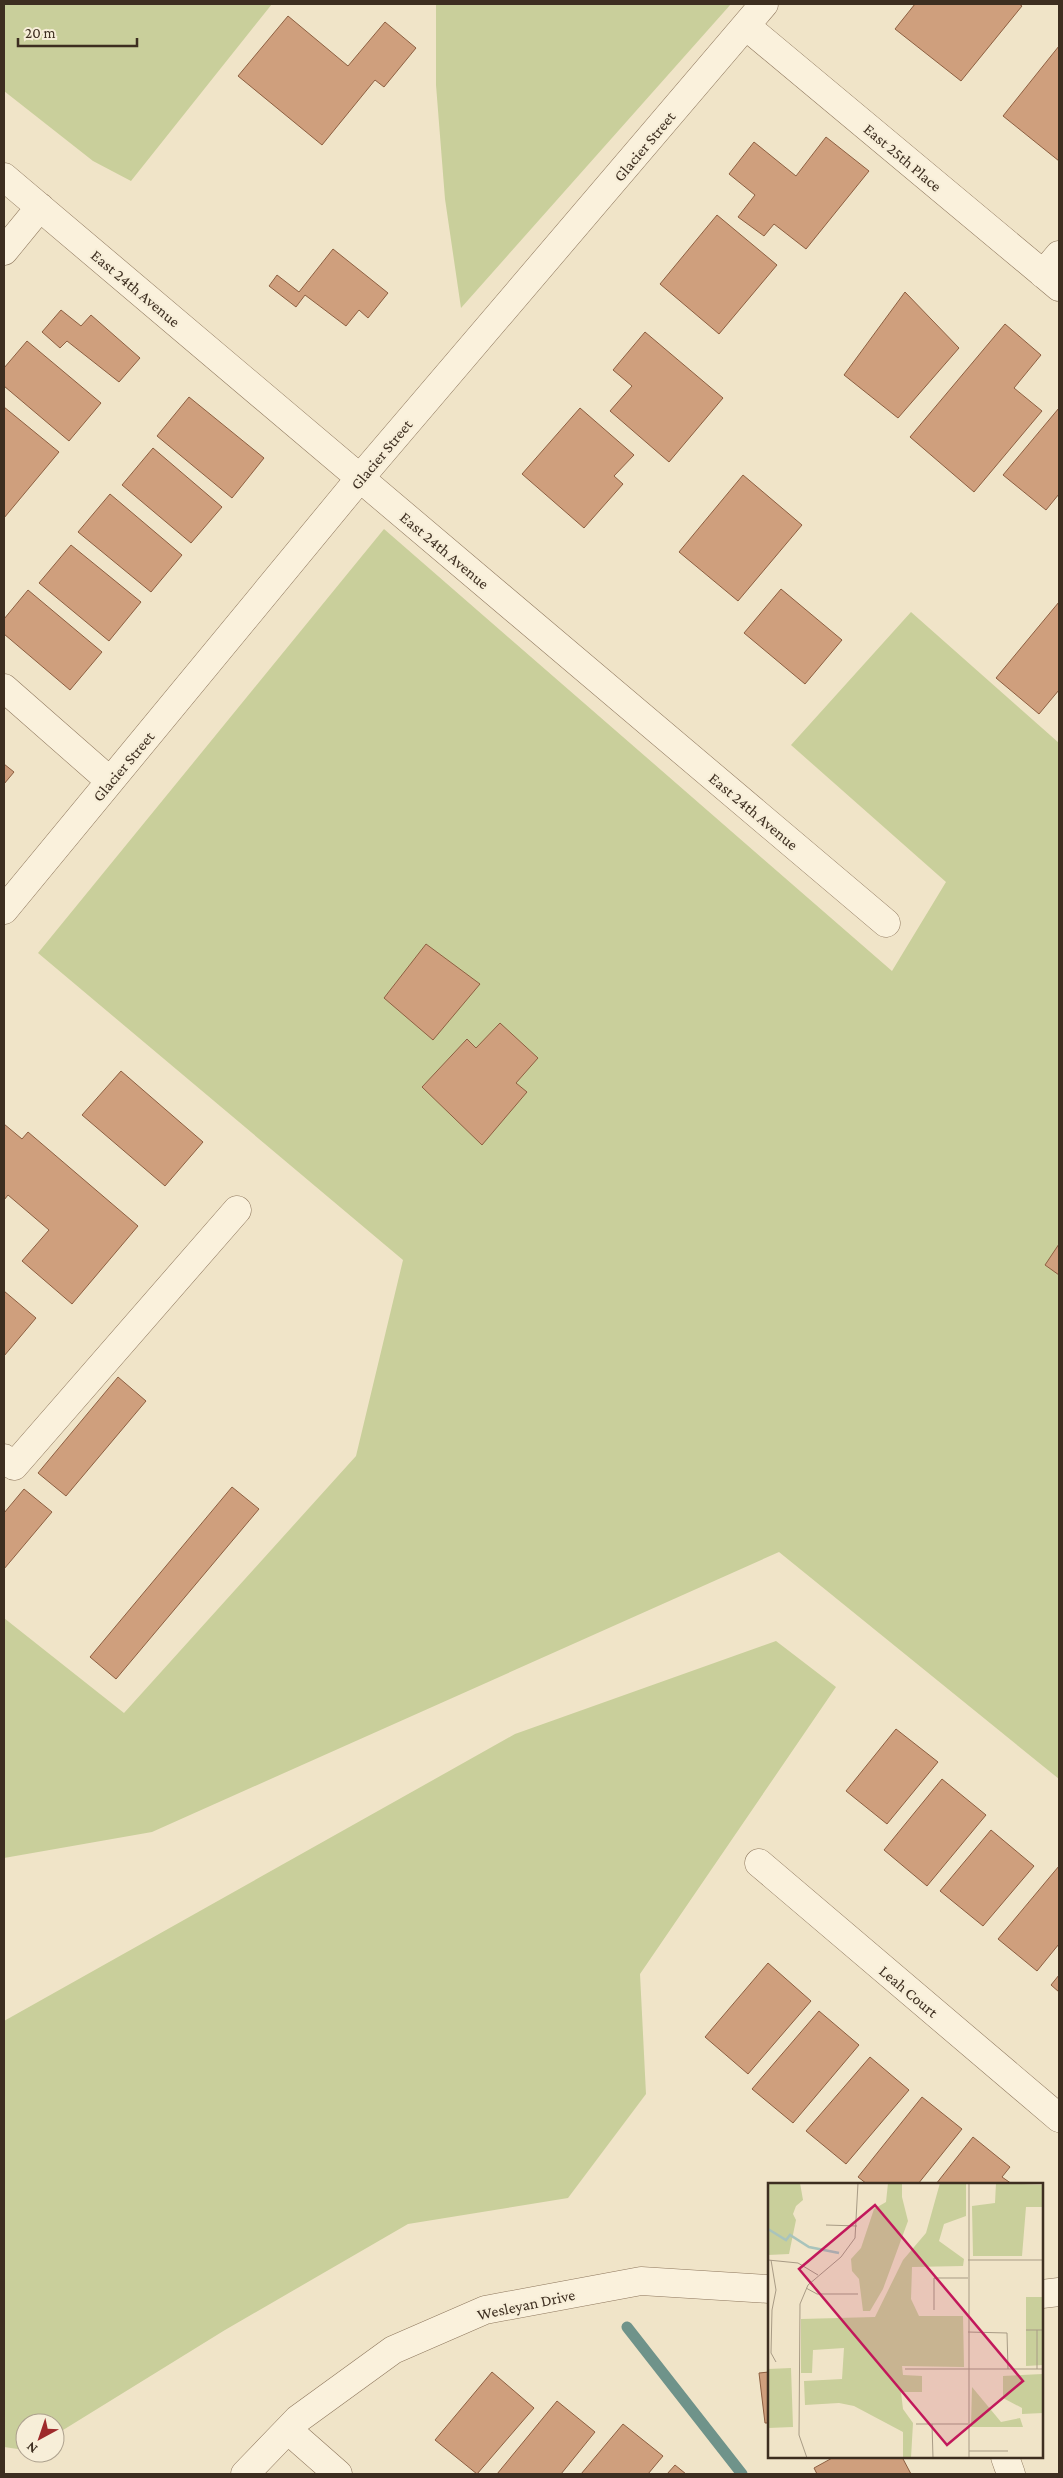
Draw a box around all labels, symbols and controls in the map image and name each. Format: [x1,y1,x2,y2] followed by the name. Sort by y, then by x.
[18,15,136,47] scale bar
[25,25,56,41] text: 20 m
[610,107,679,185] street label: Glacier Street
[860,120,945,195] street label: East 25th Place
[88,246,183,330] street label: East 24th Avenue
[347,415,416,493] street label: Glacier Street
[397,508,492,592] street label: East 24th Avenue
[89,727,158,805] street label: Glacier Street
[706,769,801,853] street label: East 24th Avenue
[876,1962,942,2021] street label: Leah Court
[768,2183,1043,2458] inset map
[476,2286,577,2324] street label: Wesleyan Drive
[15,2413,65,2463] north arrow
[22,2438,40,2457] text: N

